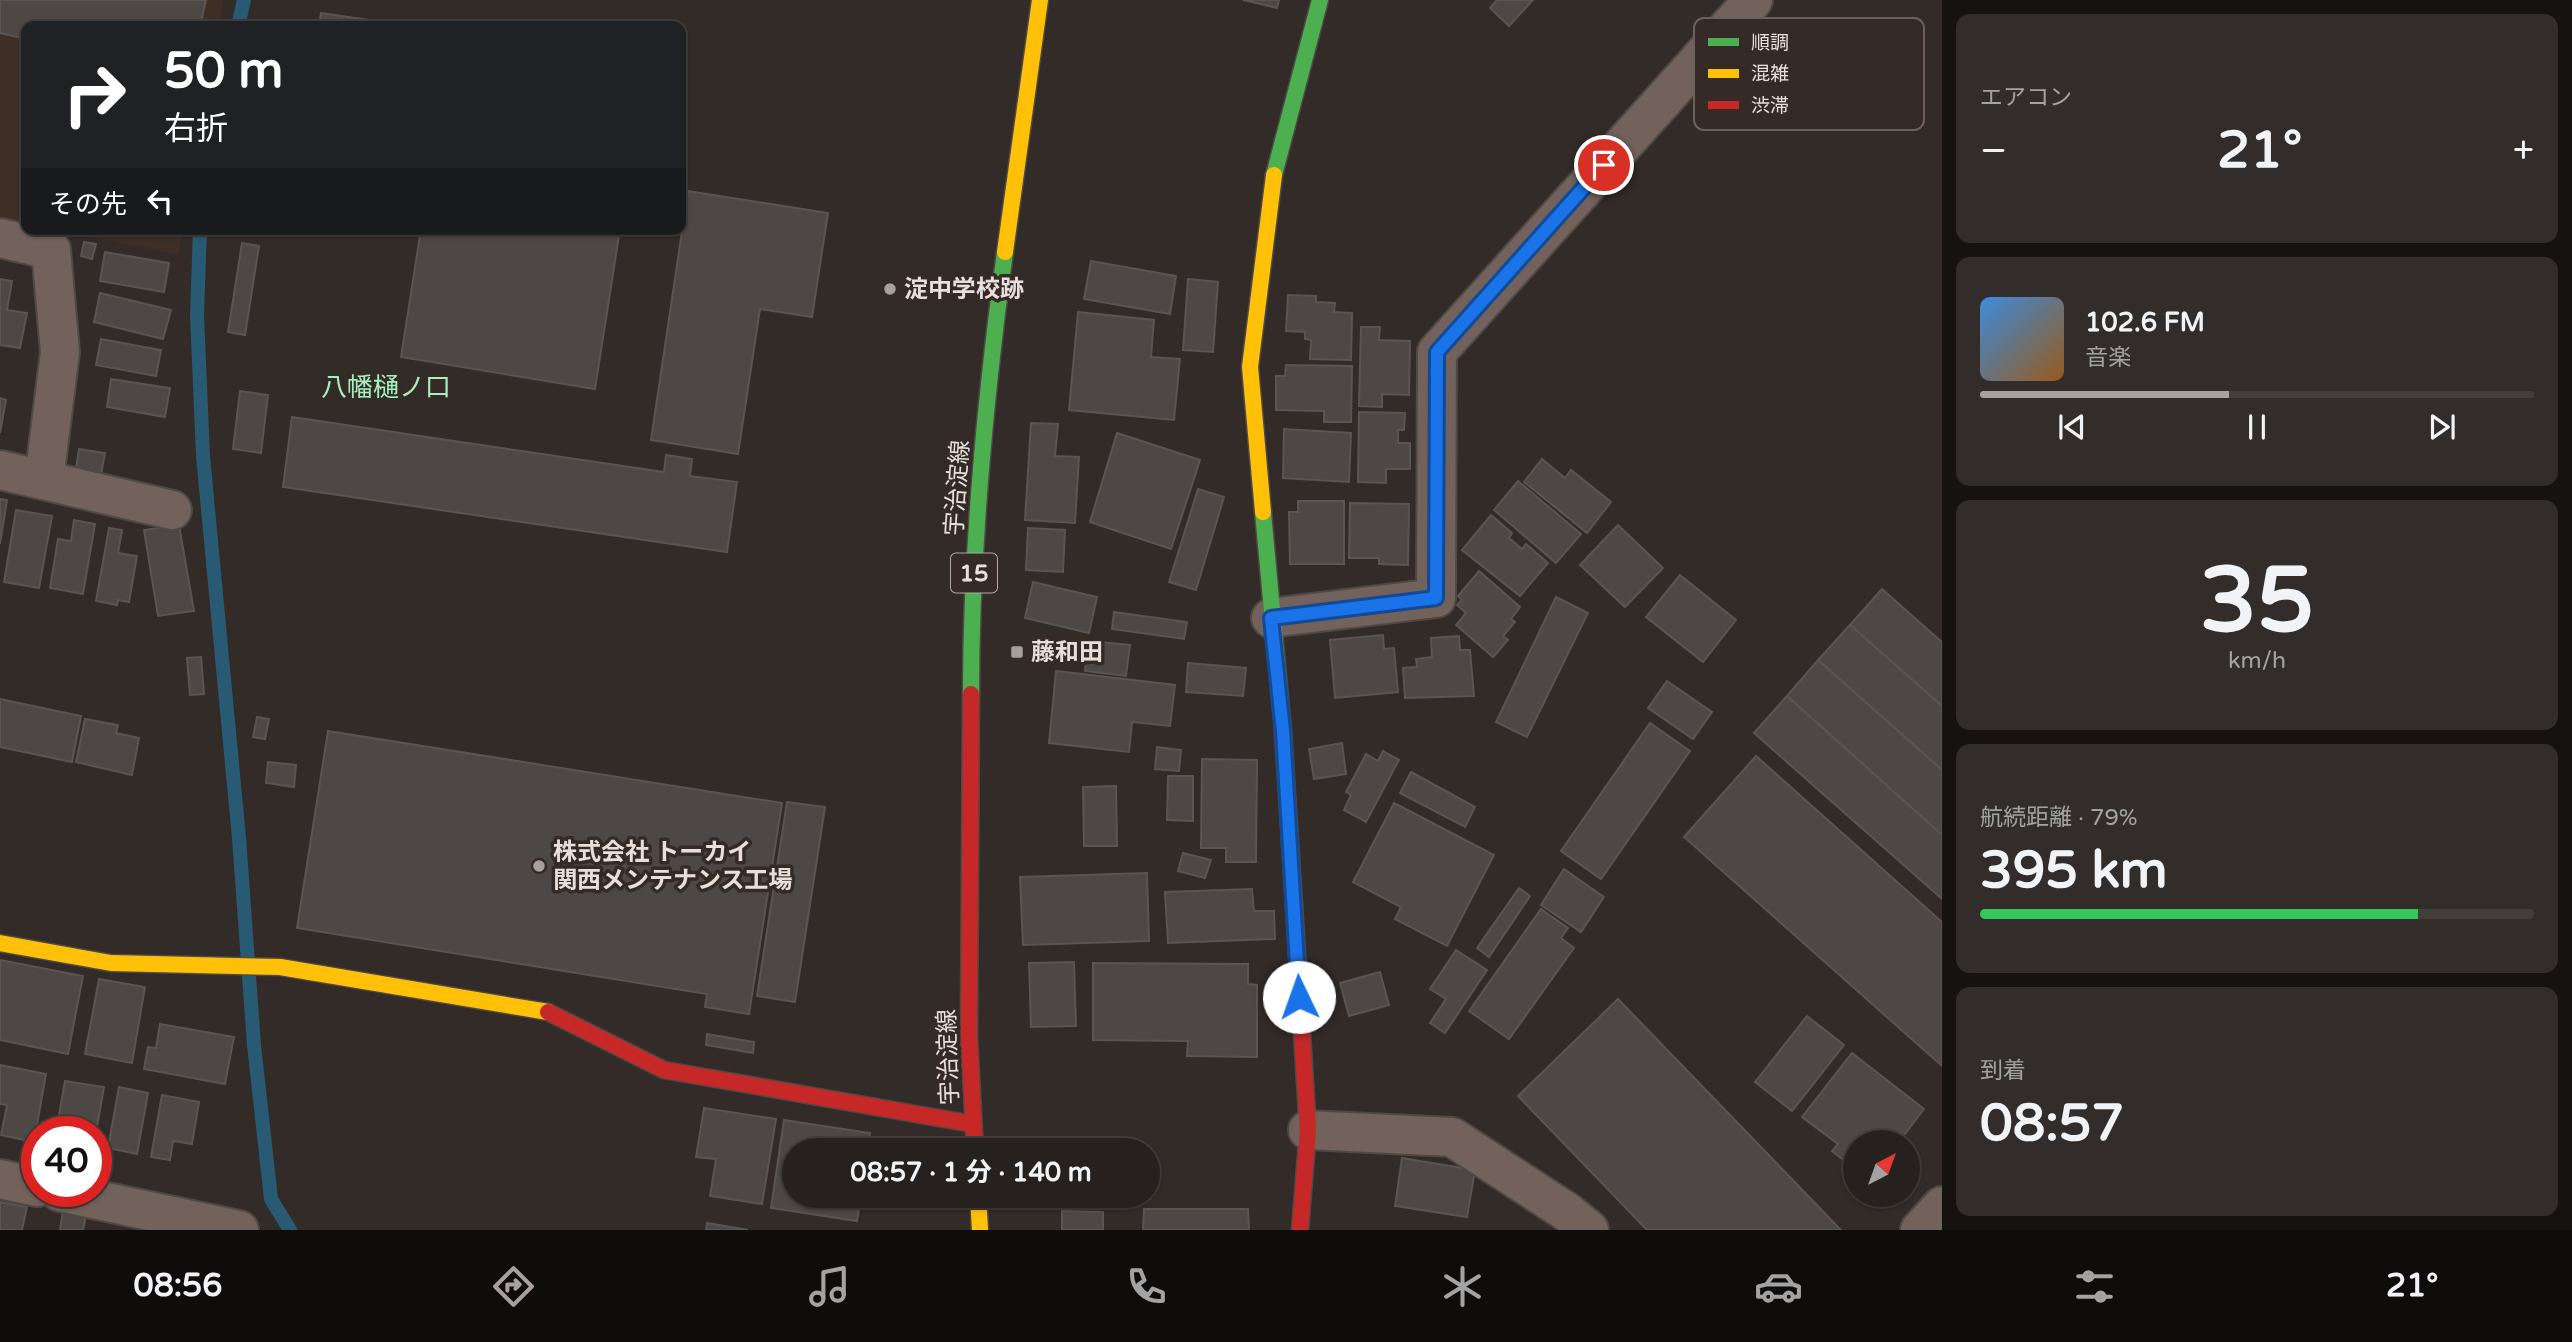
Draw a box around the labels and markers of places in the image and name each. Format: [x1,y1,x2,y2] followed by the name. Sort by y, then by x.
[1574,135,1634,195] pin
[904,275,1024,304] place label: 淀中学校跡
[882,281,898,297] marker: 淀中学校跡
[1031,638,1103,667] place label: 藤和田
[1009,644,1025,660] marker: 藤和田
[553,838,793,895] place label: 株式会社 トーカイ 関西メンテナンス工場
[531,858,547,874] marker: 株式会社 トーカイ 関西メンテナンス工場

